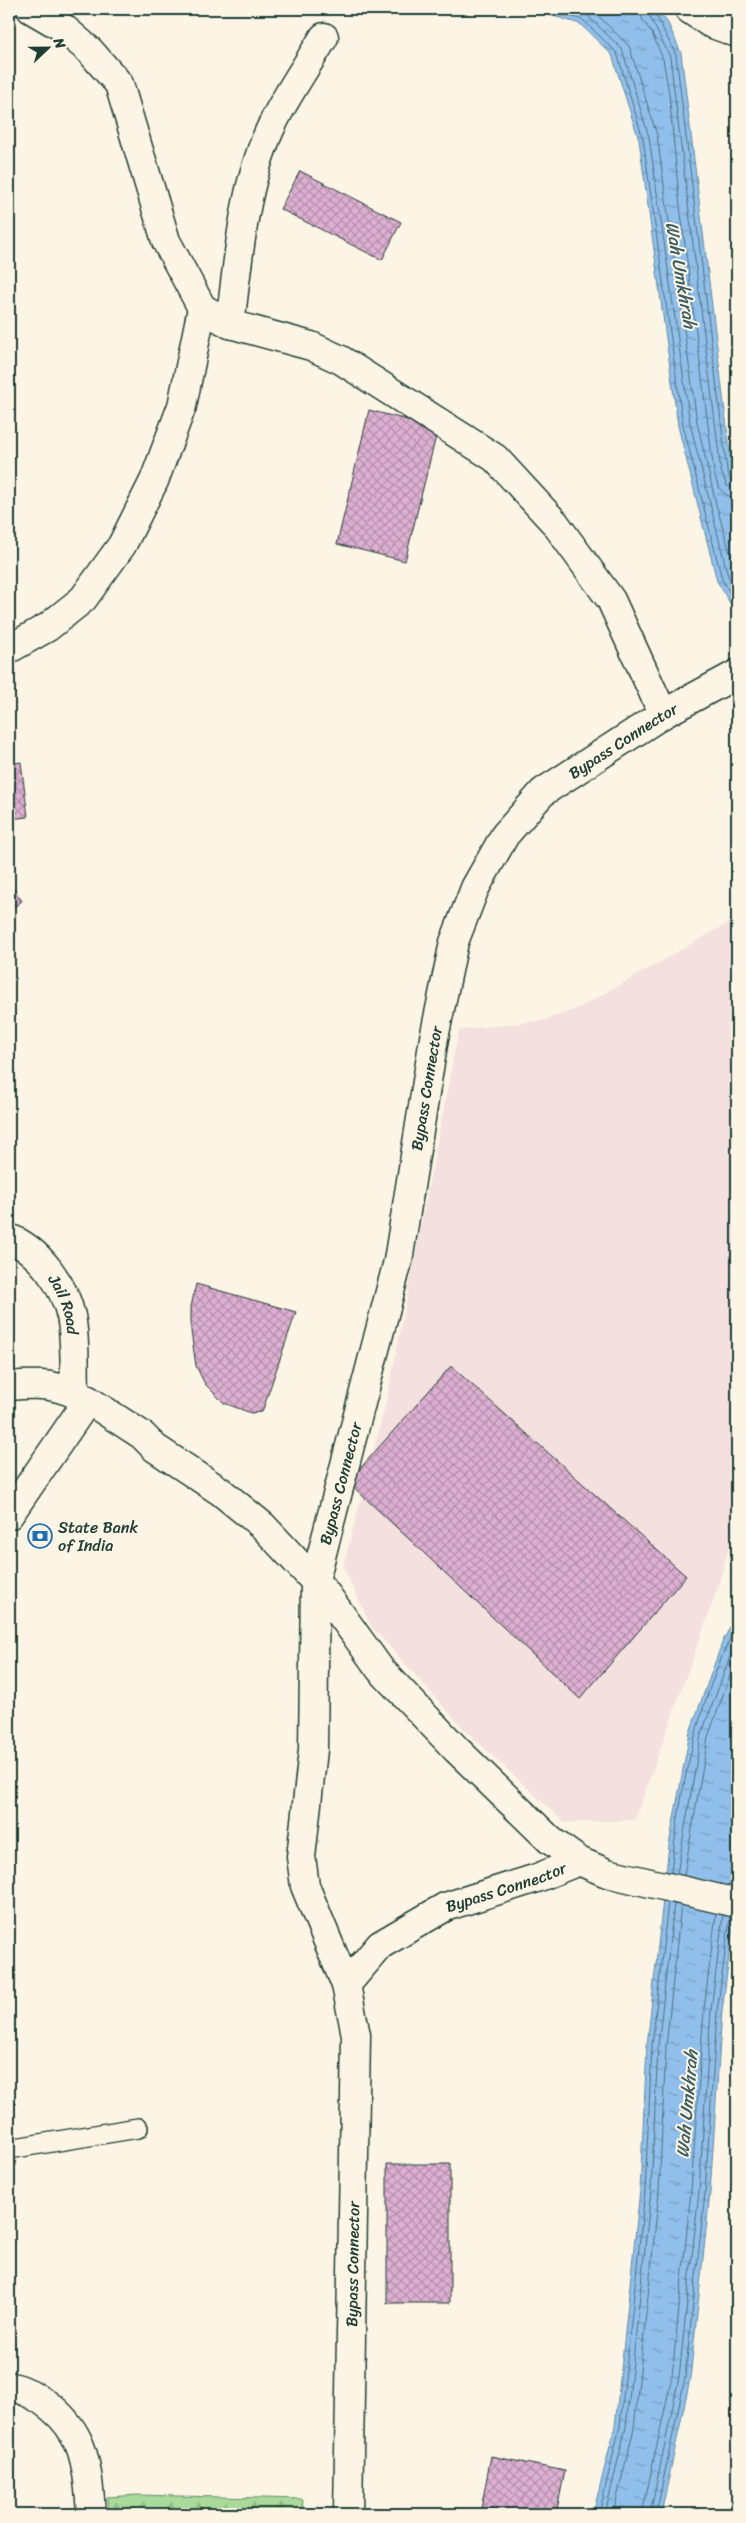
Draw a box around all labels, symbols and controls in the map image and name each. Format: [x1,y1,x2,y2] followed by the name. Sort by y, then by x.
[22,22,72,72] north arrow
[46,33,73,53] text: N
[656,219,706,332] water label: Wah Umkhrah
[562,693,684,787] street label: Bypass Connector
[402,1022,451,1152] street label: Bypass Connector
[40,1267,88,1337] street label: Jail Road
[310,1417,370,1548] street label: Bypass Connector
[58,1513,138,1560] place label: State Bank of India
[27,1523,53,1549] bank icon: State Bank of India
[442,1853,572,1920] street label: Bypass Connector
[666,2047,708,2159] water label: Wah Umkhrah
[337,2199,368,2327] street label: Bypass Connector

